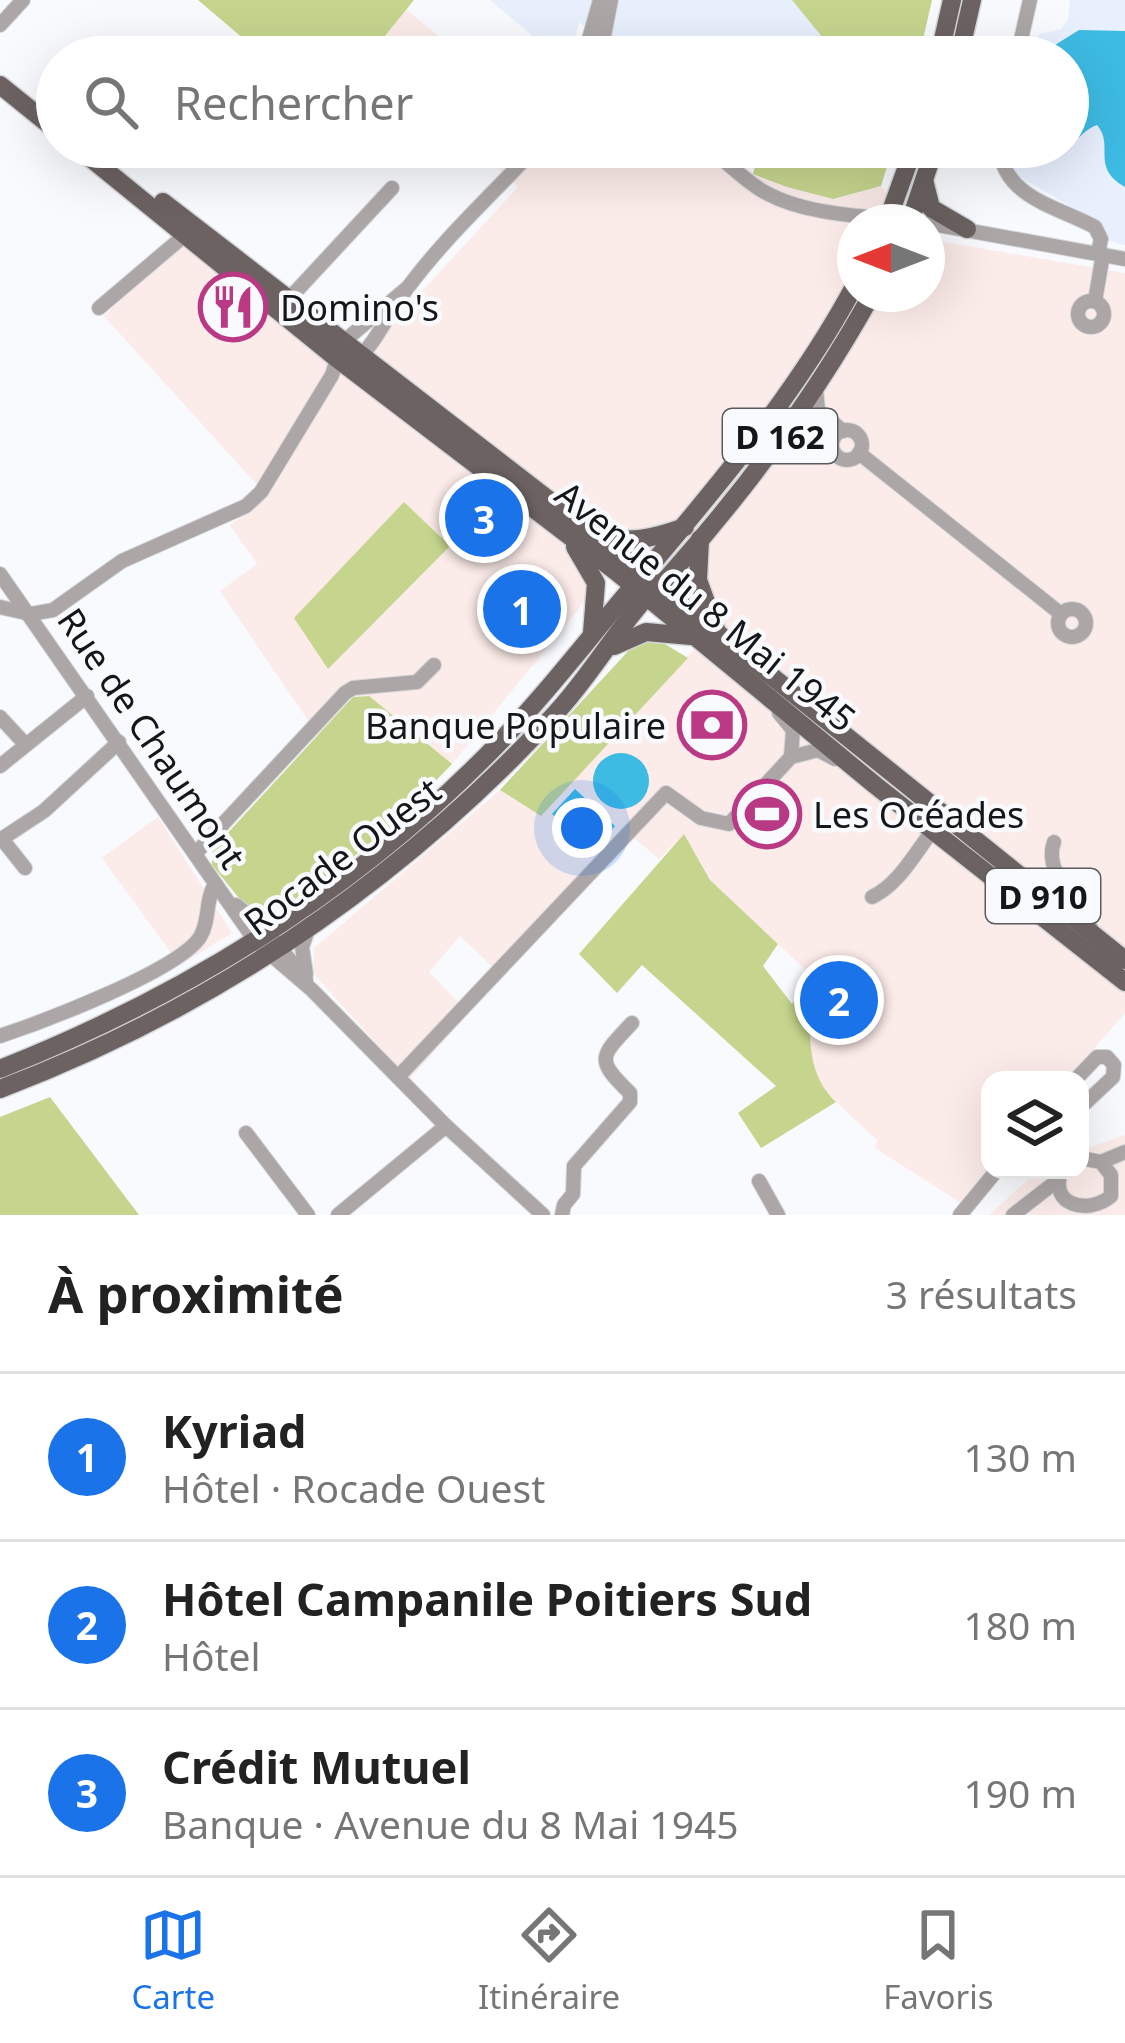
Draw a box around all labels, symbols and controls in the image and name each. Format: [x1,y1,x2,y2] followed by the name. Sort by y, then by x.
[36,36,1089,168] search box
[78,69,144,135] icon: search
[174,72,413,133] text: Rechercher
[837,204,945,312] north arrow
[198,272,268,342] restaurant icon: Domino's
[280,283,439,332] place label: Domino's
[723,409,837,463] road number: D 162
[546,469,866,743] street label: Avenue du 8 Mai 1945
[445,473,523,563] pin: 3
[483,564,561,654] pin: 1
[47,598,257,878] street label: Rue de Chaumont
[677,690,747,760] bank icon: Banque Populaire
[365,701,666,750] place label: Banque Populaire
[234,766,450,946] street label: Rocade Ouest
[732,779,802,849] sports icon: Les Océades
[813,790,1024,839] place label: Les Océades
[552,798,612,858] your location
[986,869,1100,923] road number: D 910
[800,955,878,1045] pin: 2
[981,1071,1089,1179] map controls
[981,1071,1089,1179] button: layers
[48,1258,344,1328] text: À proximité
[886,1267,1077,1320] text: 3 résultats
[162,1400,307,1461] text: Kyriad
[76,1430,98,1483] text: 1
[963,1430,1077,1483] text: 130 m
[162,1461,545,1514] text: Hôtel · Rocade Ouest
[162,1568,812,1629] text: Hôtel Campanile Poitiers Sud
[76,1598,98,1651] text: 2
[963,1598,1077,1651] text: 180 m
[162,1629,261,1682] text: Hôtel
[162,1736,471,1797] text: Crédit Mutuel
[76,1766,98,1819] text: 3
[963,1766,1077,1819] text: 190 m
[162,1797,739,1850] text: Banque · Avenue du 8 Mai 1945
[131,1902,215,2019] tab: Carte
[478,1902,620,2019] tab: Itinéraire
[883,1902,993,2019] tab: Favoris

